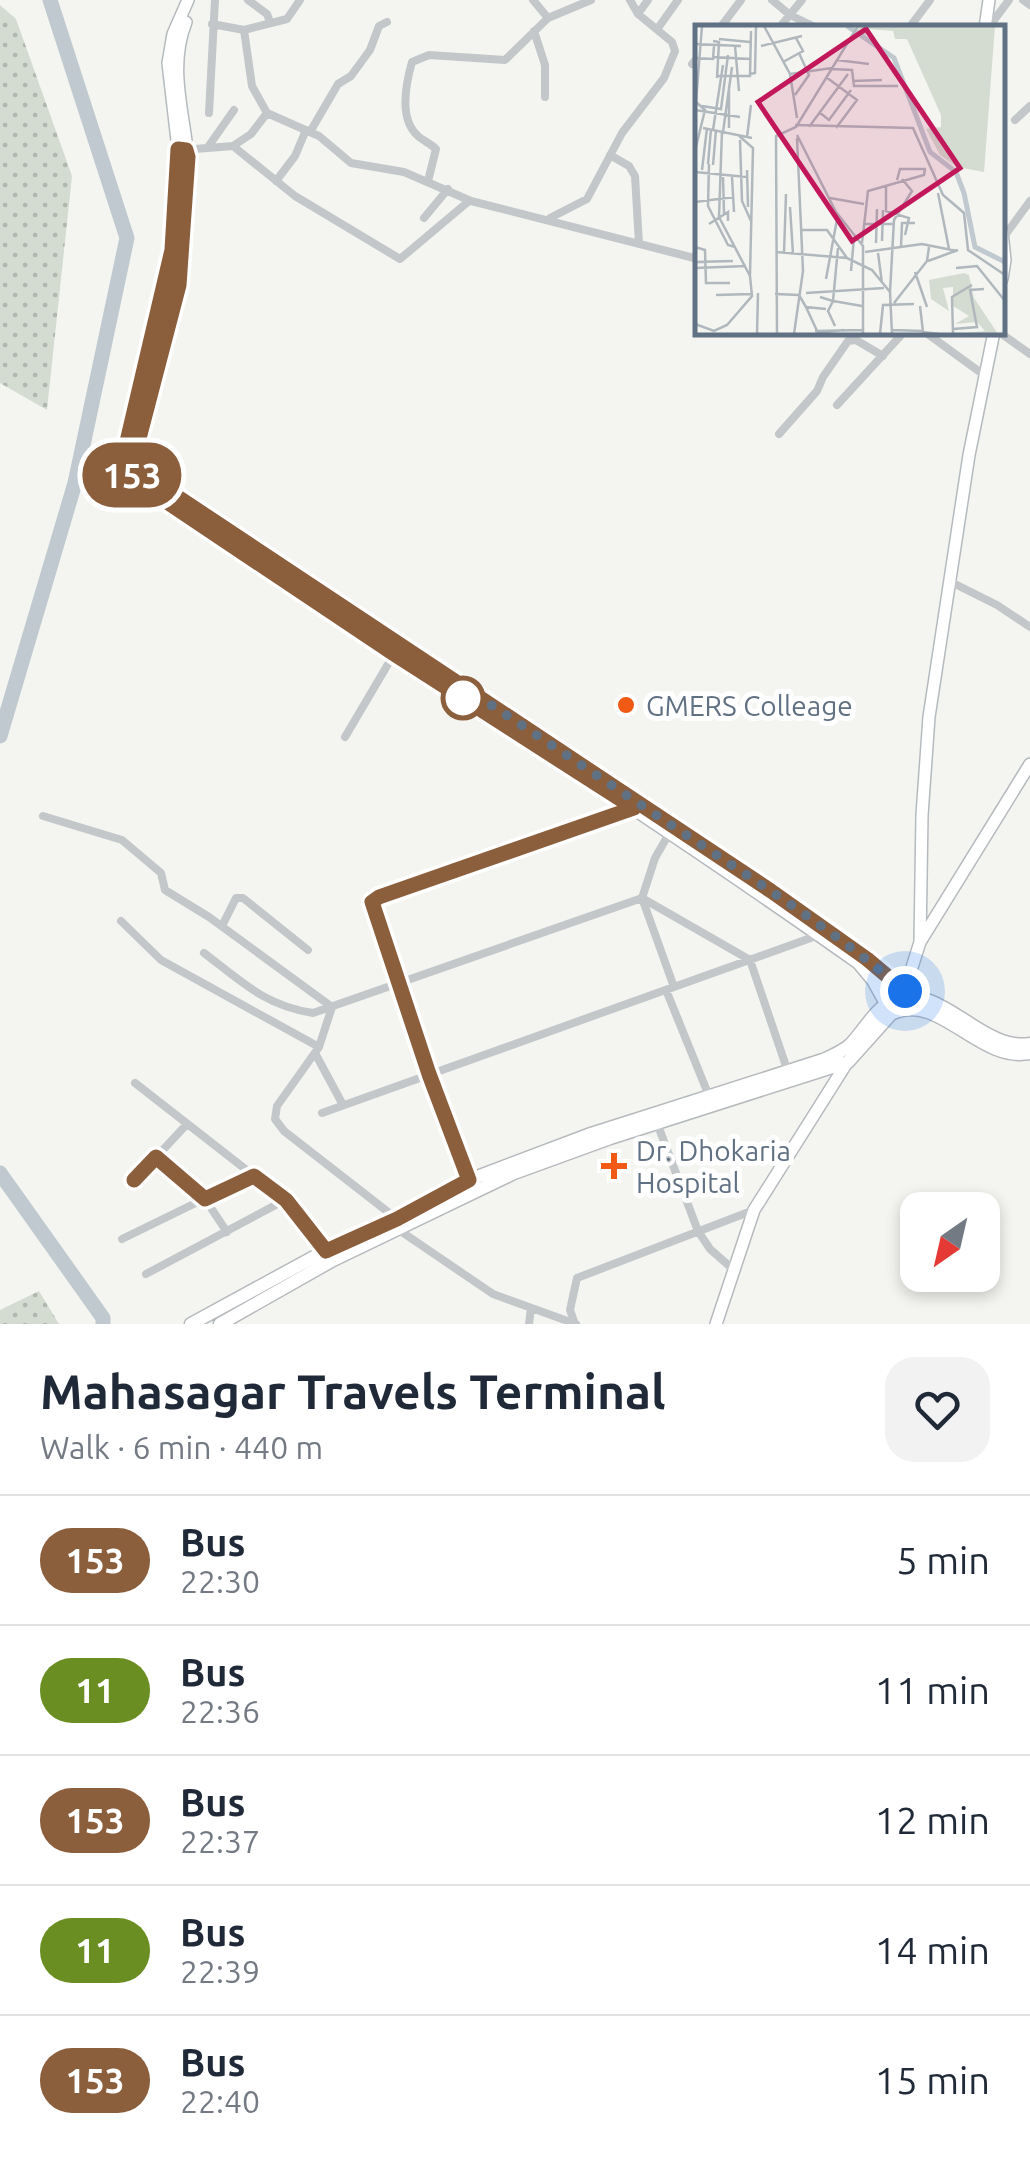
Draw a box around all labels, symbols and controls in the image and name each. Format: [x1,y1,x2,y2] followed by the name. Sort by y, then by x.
[695,25,1005,335] inset map
[74,442,190,508] line badge: 153
[102,455,162,495] text: 153
[442,677,484,719] unlabelled marker
[646,690,853,721] place label: GMERS Colleage
[615,694,637,716] marker: GMERS Colleage
[880,966,930,1016] your location
[636,1135,791,1198] place label: Dr. Dhokaria Hospital
[601,1153,627,1179] marker: Dr. Dhokaria Hospital
[900,1192,1000,1292] north arrow
[900,1192,1000,1292] map controls
[885,1357,990,1462] button: heart
[40,1364,666,1418] text: Mahasagar Travels Terminal
[40,1429,323,1465] text: Walk · 6 min · 440 m
[180,1521,245,1563] text: Bus
[896,1539,990,1581] text: 5 min
[65,1540,125,1580] text: 153
[180,1563,260,1599] text: 22:30
[180,1651,245,1693] text: Bus
[875,1669,990,1711] text: 11 min
[75,1670,115,1710] text: 11
[180,1693,260,1729] text: 22:36
[180,1781,245,1823] text: Bus
[875,1799,990,1841] text: 12 min
[65,1800,125,1840] text: 153
[180,1823,260,1859] text: 22:37
[180,1911,245,1953] text: Bus
[875,1929,990,1971] text: 14 min
[75,1930,115,1970] text: 11
[180,1953,260,1989] text: 22:39
[180,2041,245,2083] text: Bus
[875,2059,990,2101] text: 15 min
[65,2060,125,2100] text: 153
[180,2083,260,2119] text: 22:40

